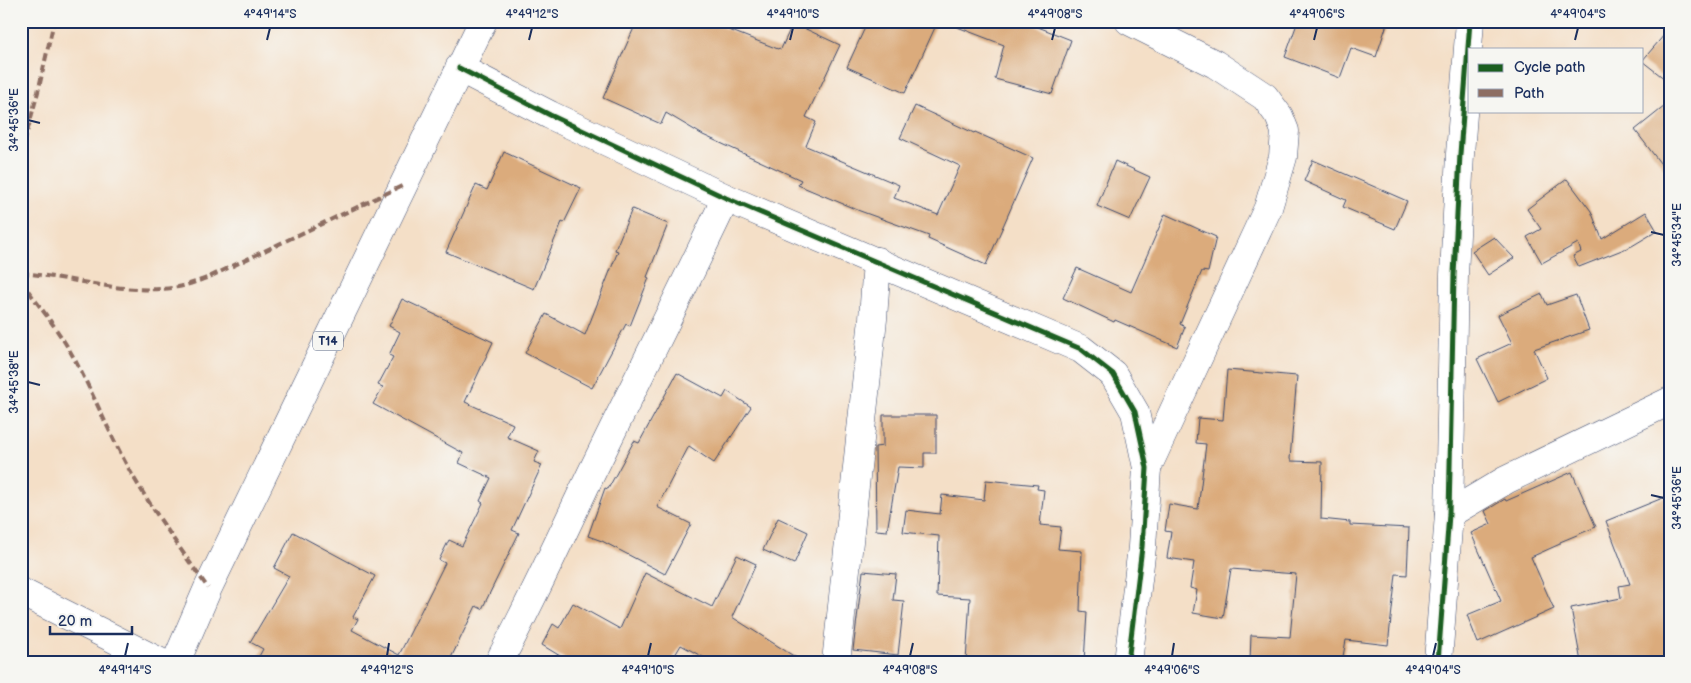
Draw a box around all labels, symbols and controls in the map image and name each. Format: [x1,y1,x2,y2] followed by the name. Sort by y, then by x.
[243,7,297,22] text: 4°49'14"S
[506,7,558,22] text: 4°49'12"S
[767,7,819,22] text: 4°49'10"S
[1027,7,1083,22] text: 4°49'08"S
[1289,7,1345,22] text: 4°49'06"S
[1550,7,1606,22] text: 4°49'04"S
[1468,48,1644,112] legend
[1514,58,1585,77] text: Cycle path
[1514,84,1544,103] text: Path
[7,88,22,152] text: 34°45'36"E
[1670,203,1685,267] text: 34°45'34"E
[313,332,343,351] road number: T14
[7,350,22,414] text: 34°45'38"E
[1670,466,1685,530] text: 34°45'36"E
[50,603,132,635] scale bar
[58,612,92,631] text: 20 m
[98,663,152,678] text: 4°49'14"S
[361,663,413,678] text: 4°49'12"S
[622,663,674,678] text: 4°49'10"S
[882,663,938,678] text: 4°49'08"S
[1144,663,1200,678] text: 4°49'06"S
[1405,663,1461,678] text: 4°49'04"S

